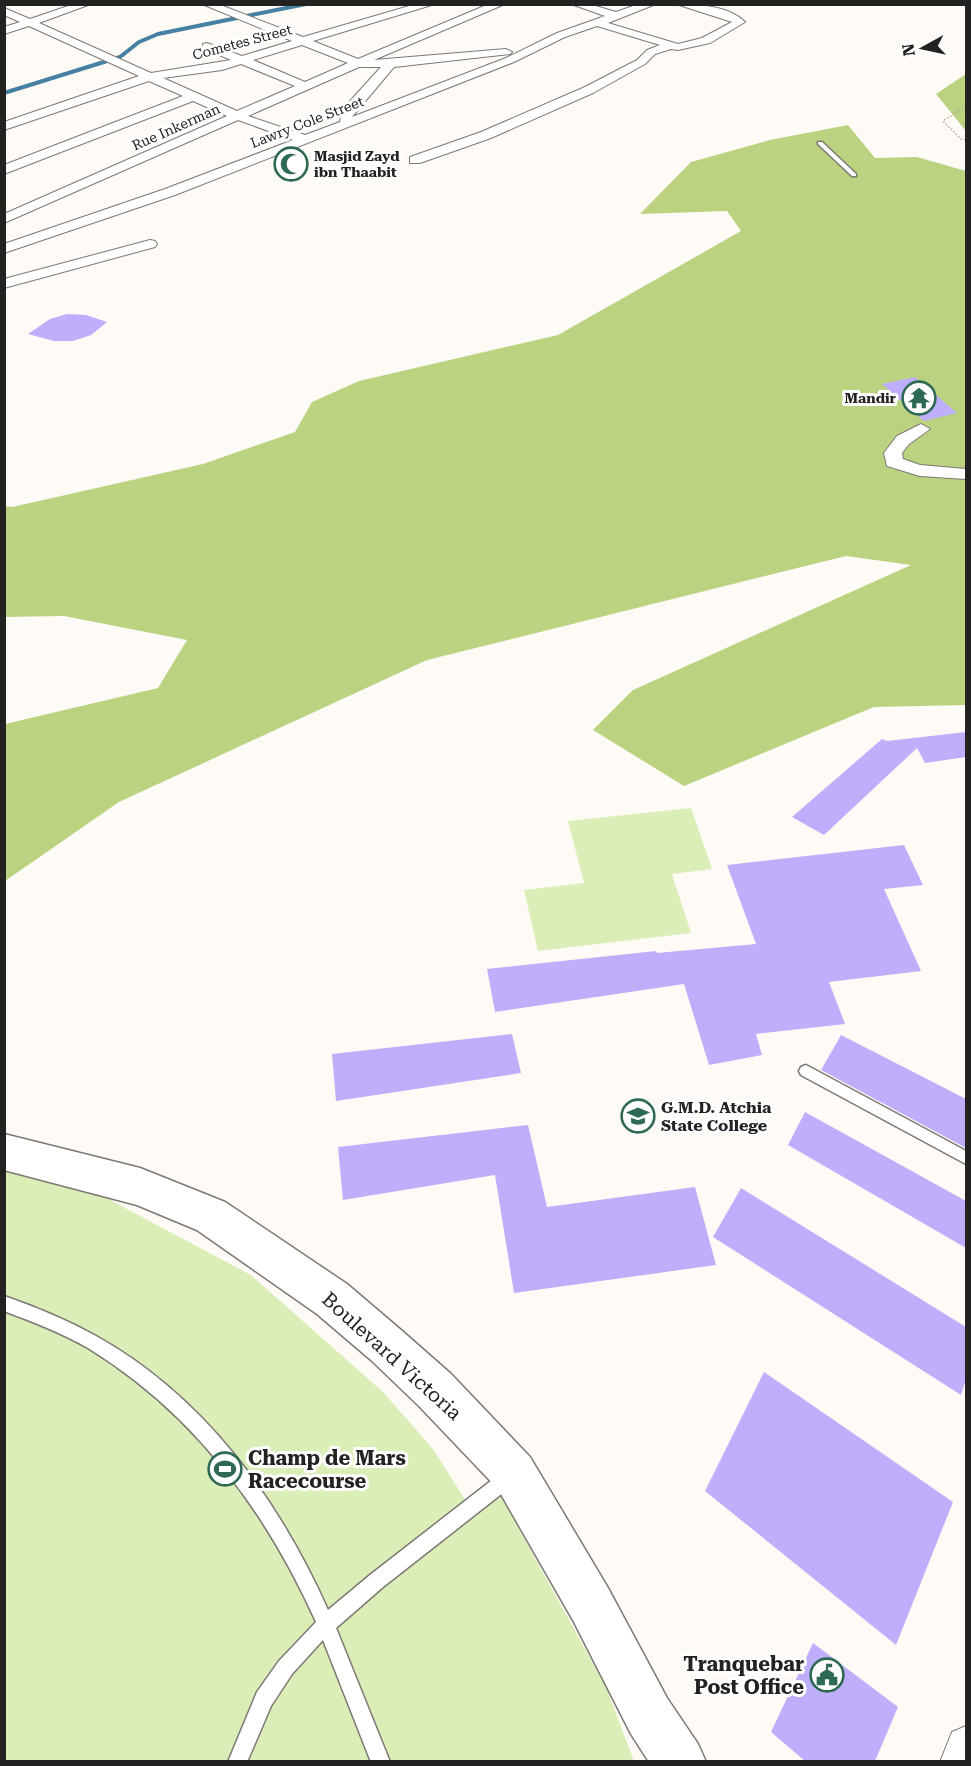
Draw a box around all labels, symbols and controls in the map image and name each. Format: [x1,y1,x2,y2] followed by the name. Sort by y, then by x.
[893,18,953,78] north arrow
[191,21,293,63] street label: Cometes Street
[898,43,919,57] text: N
[248,93,366,151] street label: Lawry Cole Street
[129,100,223,154] street label: Rue Inkerman
[273,146,309,182] mosque icon: Masjid Zayd ibn Thaabit
[314,148,400,180] place label: Masjid Zayd ibn Thaabit
[901,380,937,416] temple icon: Mandir
[844,390,897,406] place label: Mandir
[620,1098,656,1134] school or university icon: G.M.D. Atchia State College
[661,1098,772,1135] place label: G.M.D. Atchia State College
[317,1287,467,1425] street label: Boulevard Victoria
[248,1446,406,1493] place label: Champ de Mars Racecourse
[207,1451,243,1487] sports icon: Champ de Mars Racecourse
[683,1652,804,1699] place label: Tranquebar Post Office
[809,1657,845,1693] public building icon: Tranquebar Post Office

